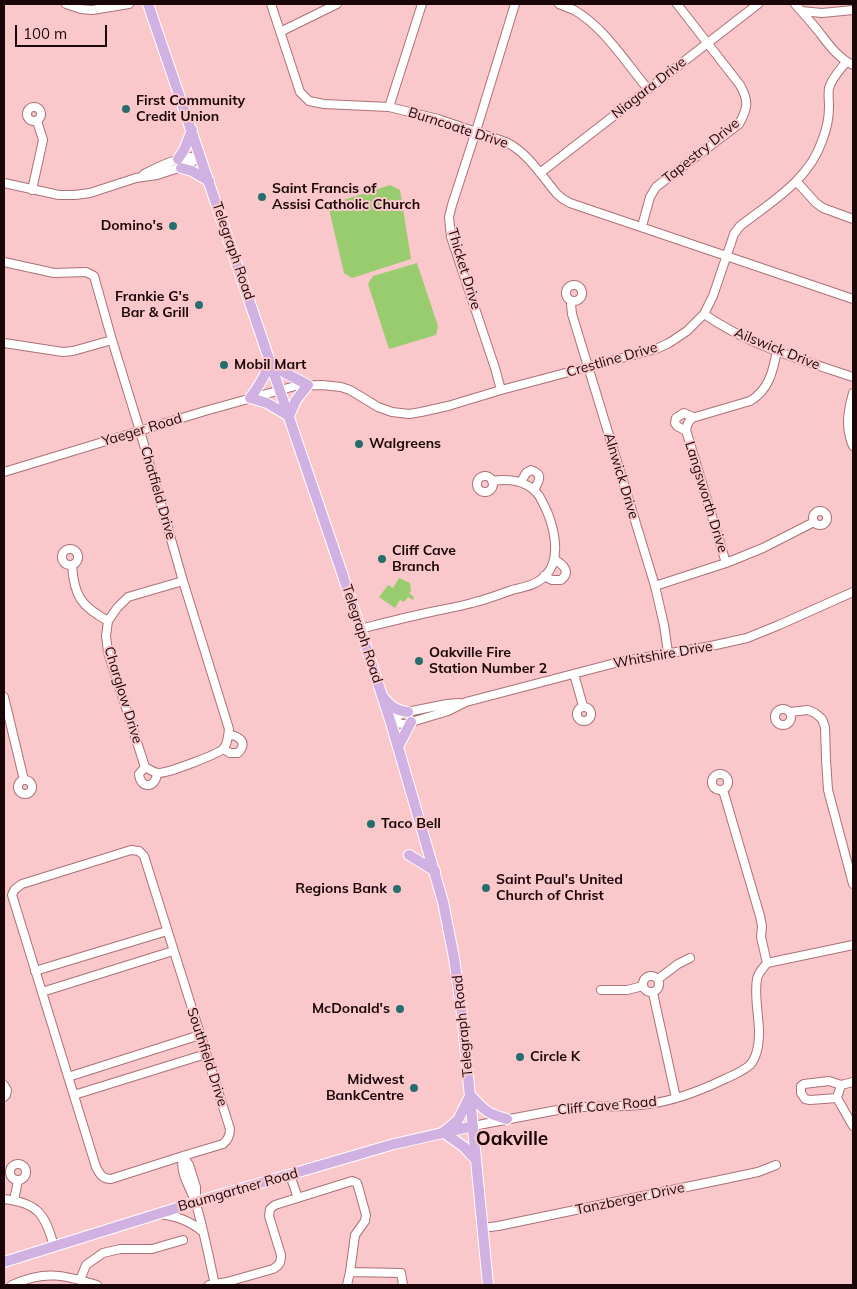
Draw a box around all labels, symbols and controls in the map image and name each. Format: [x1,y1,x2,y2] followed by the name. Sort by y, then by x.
[18,15,110,47] scale bar
[23,24,67,43] text: 100 m
[608,54,690,122] street label: Niagara Drive
[136,93,245,125] place label: First Community Credit Union
[120,103,132,115] marker: First Community Credit Union
[406,104,510,152] street label: Burncoate Drive
[659,115,743,187] street label: Tapestry Drive
[272,181,420,213] place label: Saint Francis of Assisi Catholic Church
[256,191,268,203] marker: Saint Francis of Assisi Catholic Church
[208,200,258,302] street label: Telegraph Road
[101,218,163,234] place label: Domino's
[167,220,179,232] marker: Domino's
[444,226,484,312] street label: Thicket Drive
[115,289,189,322] place label: Frankie G's Bar & Grill
[193,299,205,311] marker: Frankie G's Bar & Grill
[732,324,822,374] street label: Ailswick Drive
[565,339,659,381] street label: Crestline Drive
[234,357,306,373] place label: Mobil Mart
[218,359,230,371] marker: Mobil Mart
[100,410,184,450] street label: Yaeger Road
[600,431,642,521] street label: Alnwick Drive
[369,436,441,452] place label: Walgreens
[353,438,365,450] marker: Walgreens
[681,439,731,555] street label: Langsworth Drive
[137,445,179,541] street label: Chatfield Drive
[392,543,456,576] place label: Cliff Cave Branch
[376,553,388,565] marker: Cliff Cave Branch
[338,583,386,685] street label: Telegraph Road
[612,638,714,672] street label: Whitshire Drive
[100,645,146,745] street label: Charglow Drive
[429,645,547,678] place label: Oakville Fire Station Number 2
[413,655,425,667] marker: Oakville Fire Station Number 2
[381,816,441,832] place label: Taco Bell
[365,818,377,830] marker: Taco Bell
[496,872,623,904] place label: Saint Paul's United Church of Christ
[295,881,387,897] place label: Regions Bank
[480,882,492,894] marker: Saint Paul's United Church of Christ
[391,883,403,895] marker: Regions Bank
[449,974,477,1078] street label: Telegraph Road
[312,1001,390,1017] place label: McDonald's
[394,1003,406,1015] marker: McDonald's
[183,1006,231,1108] street label: Southfield Drive
[530,1049,580,1065] place label: Circle K
[514,1051,526,1063] marker: Circle K
[326,1072,404,1104] place label: Midwest BankCentre
[408,1082,420,1094] marker: Midwest BankCentre
[557,1093,657,1119] street label: Cliff Cave Road
[476,1128,548,1150] district label: Oakville
[176,1165,300,1215] street label: Baumgartner Road
[574,1179,686,1219] street label: Tanzberger Drive

